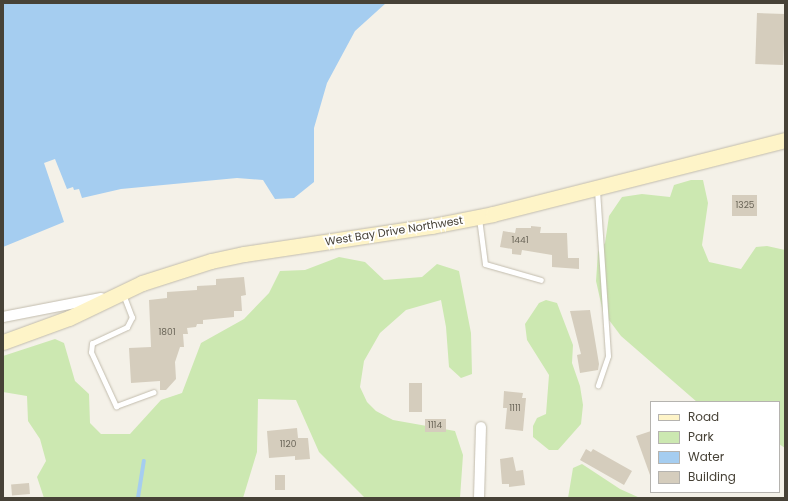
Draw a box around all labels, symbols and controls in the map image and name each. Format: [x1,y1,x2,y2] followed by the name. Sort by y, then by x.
[735,200,755,210] house number: 1325
[324,214,464,248] street label: West Bay Drive Northwest
[511,235,529,245] house number: 1441
[158,327,176,337] house number: 1801
[650,401,780,493] legend
[509,403,521,413] house number: 1111
[688,408,719,425] text: Road
[428,420,442,430] house number: 1114
[688,428,714,445] text: Park
[280,439,296,449] house number: 1120
[688,448,724,465] text: Water
[688,468,736,485] text: Building

